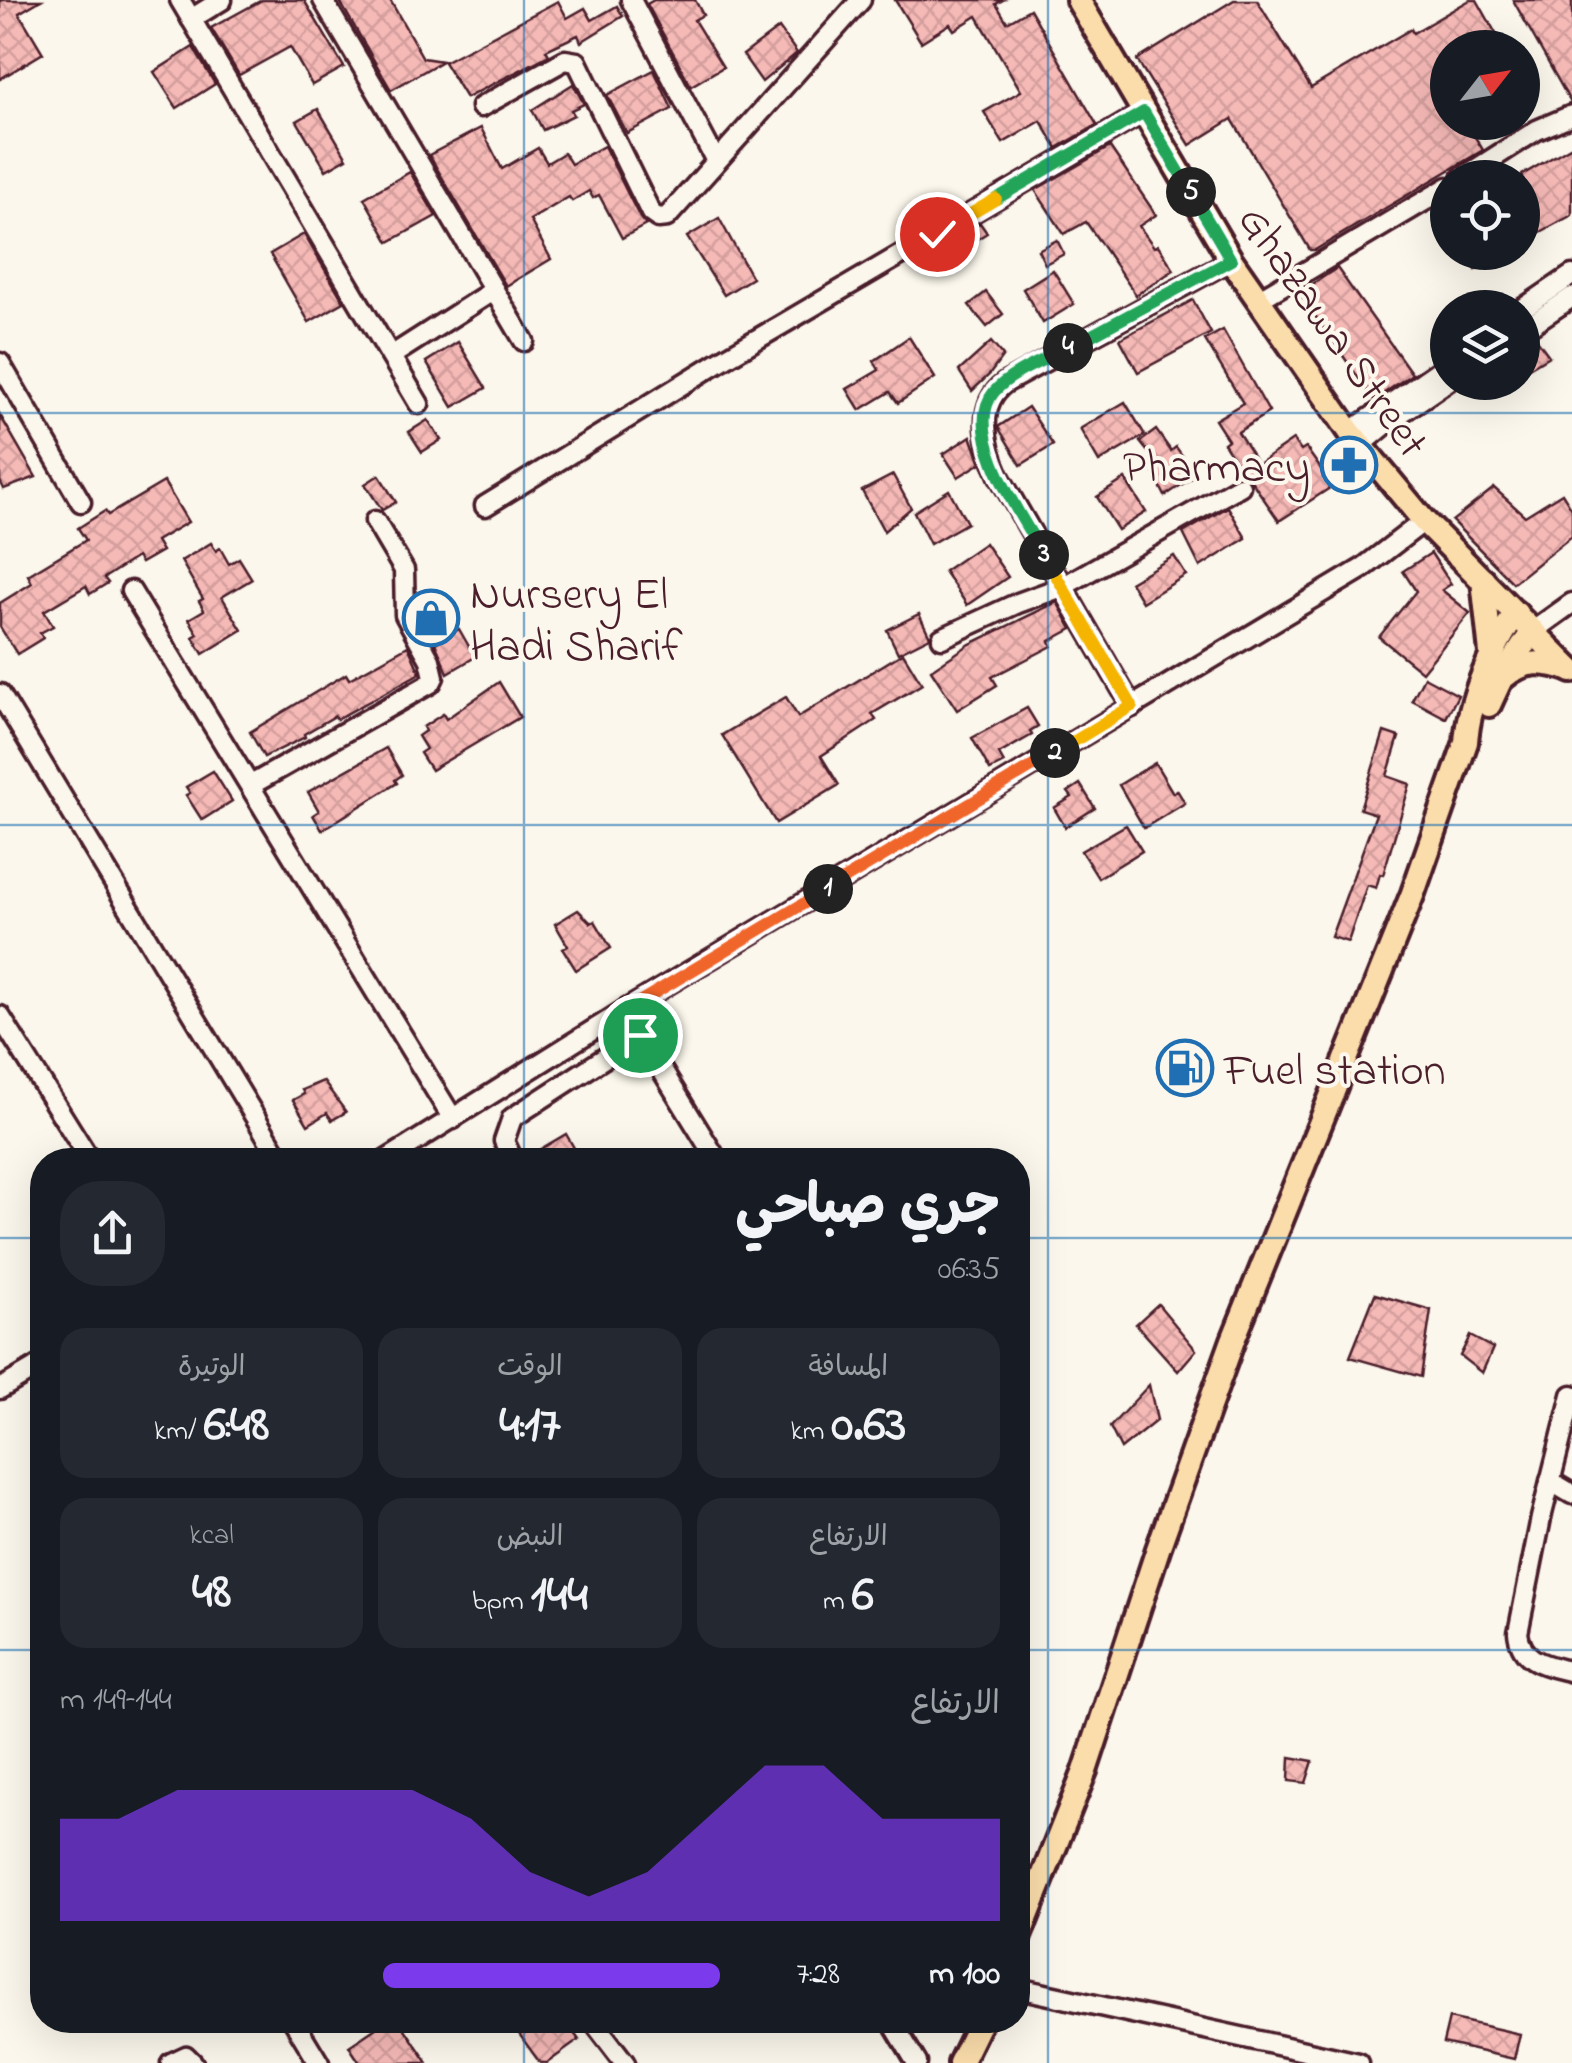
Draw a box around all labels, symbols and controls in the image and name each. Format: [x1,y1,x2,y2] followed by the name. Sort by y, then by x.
[1430,30,1540,140] north arrow
[1430,30,1540,400] map controls
[1430,160,1540,270] button: locate
[1166,167,1216,217] pin: 5
[1183,171,1199,212] text: 5
[895,192,980,277] pin
[1219,193,1443,473] street label: Ghazawa Street
[910,207,965,262] icon: check
[1430,290,1540,400] button: layers
[1043,323,1093,373] pin: 4
[1062,327,1074,368] text: 4
[1319,435,1379,495] pharmacy icon: Pharmacy
[1123,437,1310,503] place label: Pharmacy
[1019,530,1069,580] pin: 3
[1038,534,1050,575] text: 3
[470,564,683,682] place label: Nursery El Hadi Sharif
[401,588,461,648] shop icon: Nursery El Hadi Sharif
[1030,728,1080,778] pin: 2
[1048,732,1062,773] text: 2
[803,864,853,914] pin: 1
[824,868,832,909] text: 1
[598,993,683,1078] pin
[613,1008,668,1063] icon: arrive
[1155,1038,1215,1098] fuel station icon: Fuel station
[1223,1040,1446,1106] place label: Fuel station
[735,1169,1000,1249] text: جري صباحي
[60,1181,165,1286] button: share
[938,1247,1000,1294] text: 06:35
[178,1348,245,1389] text: الوتيرة
[497,1348,563,1389] text: الوقت
[808,1348,888,1389] text: المسافة
[204,1390,269,1463] text: 6:48
[499,1390,561,1463] text: 4:17
[832,1390,906,1463] text: 0.63
[154,1412,204,1453] text: /km
[791,1412,832,1453] text: km
[189,1516,234,1557] text: kcal
[497,1518,563,1559] text: النبض
[809,1518,888,1559] text: الارتفاع
[192,1557,231,1630] text: 48
[531,1560,588,1633] text: 144
[852,1560,874,1633] text: 6
[472,1582,531,1623] text: bpm
[823,1582,852,1623] text: m
[60,1678,172,1725] text: 144–149 m
[910,1682,1000,1729] text: الارتفاع
[796,1952,840,1999] text: 7:28
[929,1952,1000,1999] text: 100 m

